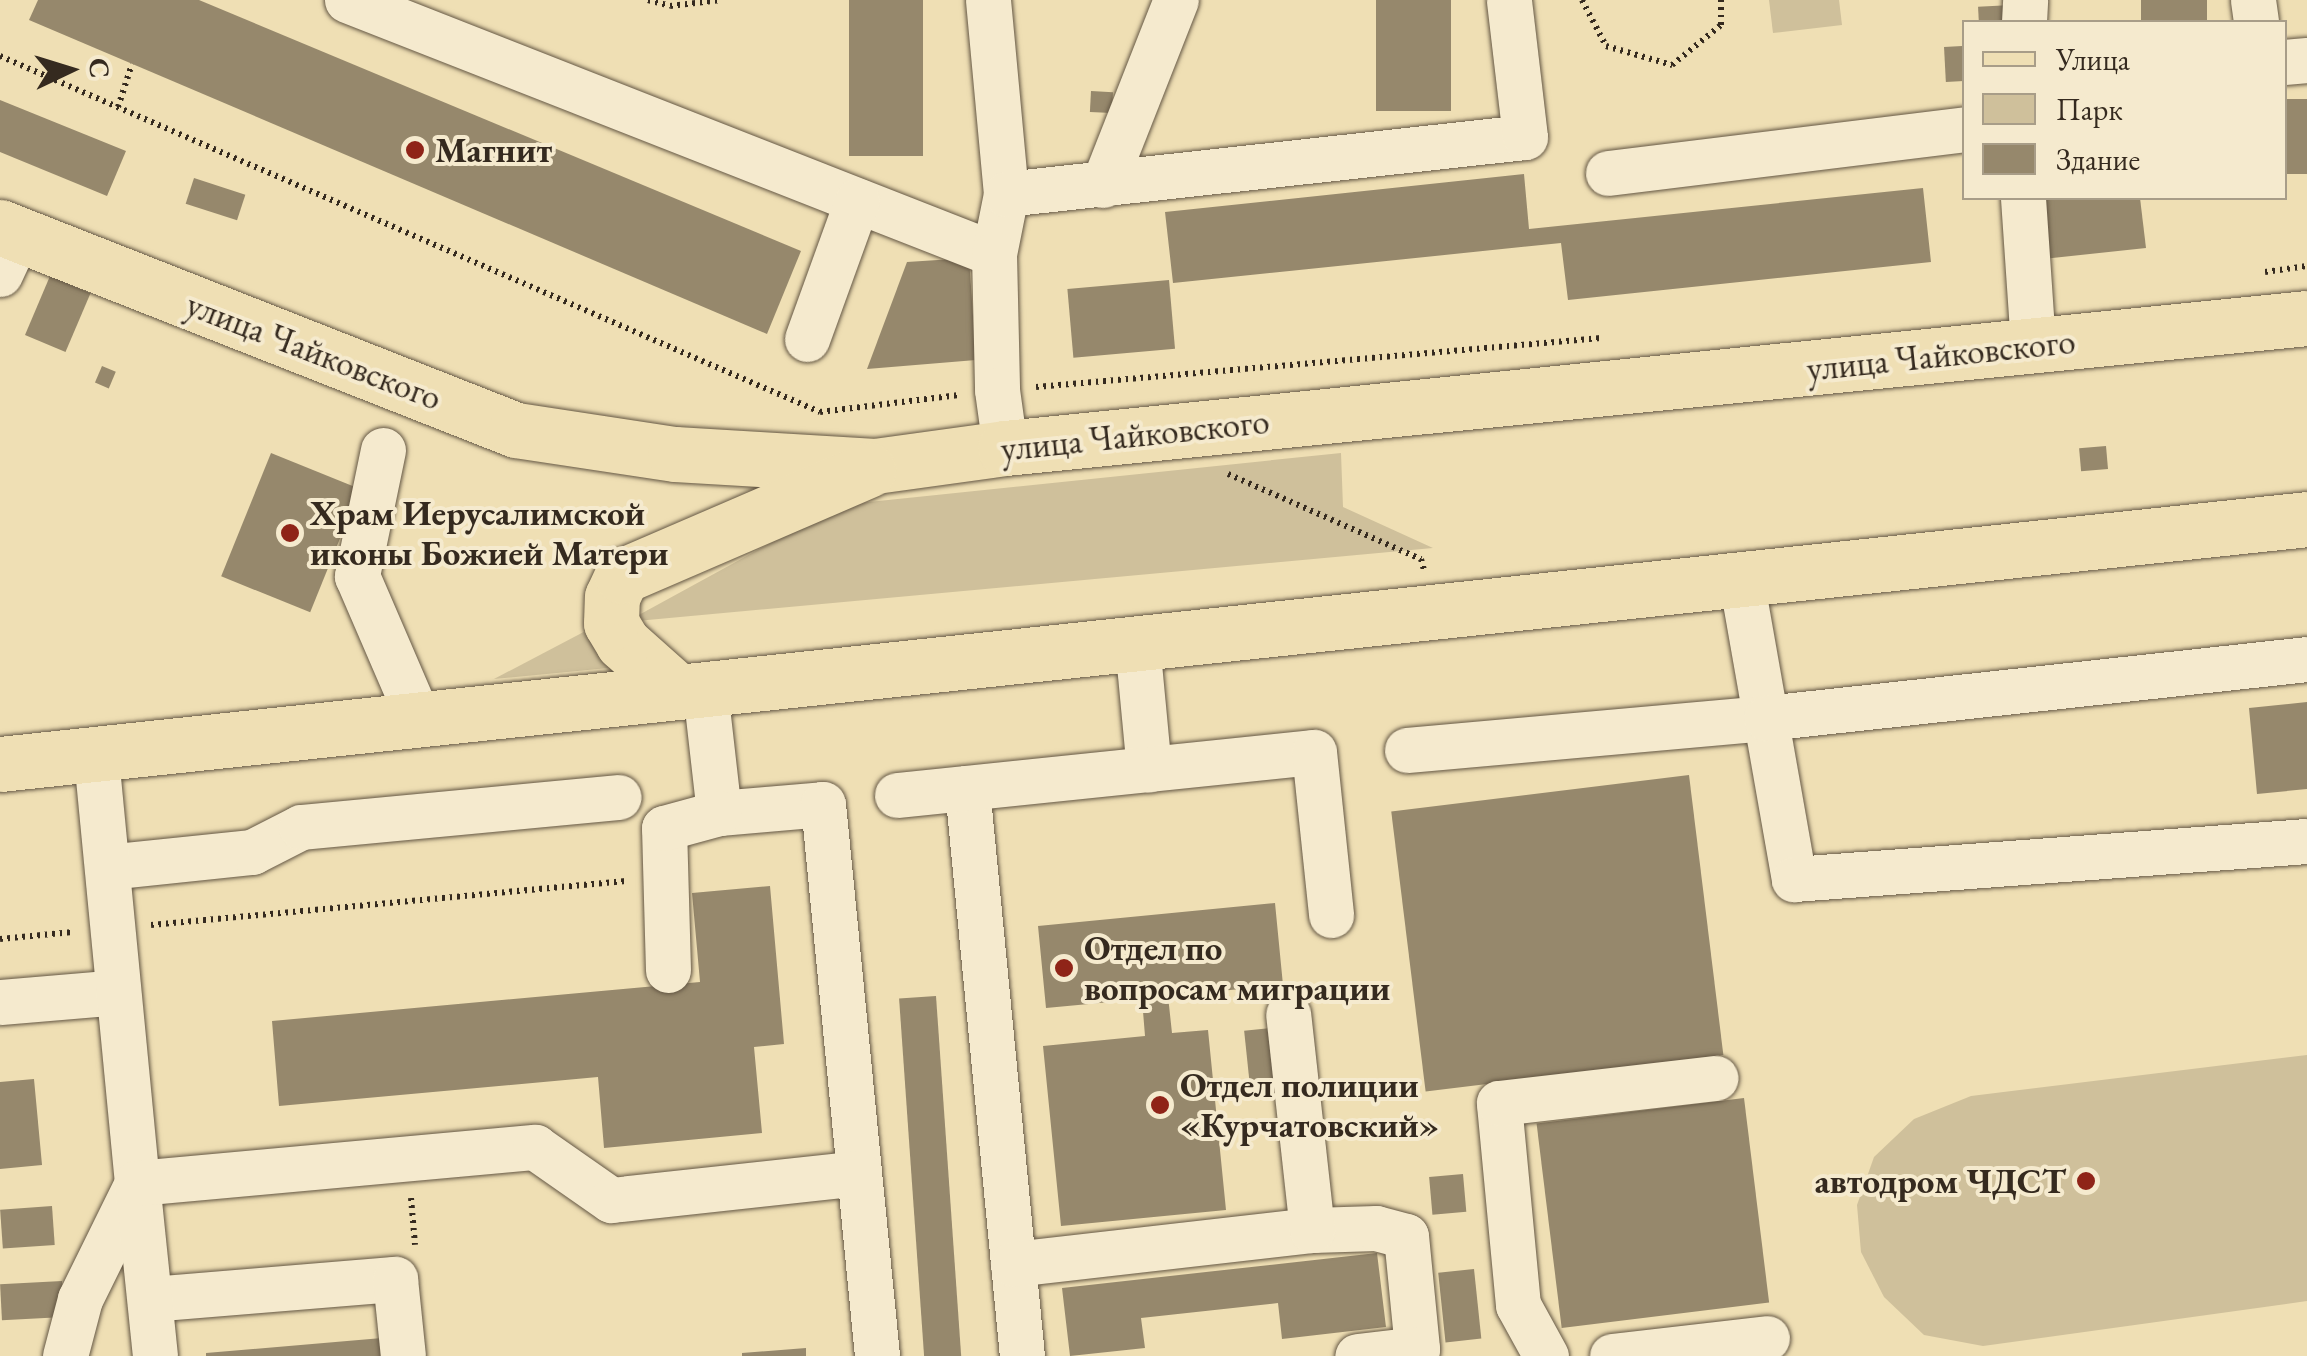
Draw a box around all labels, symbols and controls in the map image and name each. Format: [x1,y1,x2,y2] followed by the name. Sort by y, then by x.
[20,20,120,120] north arrow
[1962,20,2287,200] legend
[2056,40,2130,79] text: Улица
[81,57,119,79] text: С
[2056,90,2123,129] text: Парк
[435,129,552,171] place label: Магнит
[404,139,426,161] marker: Магнит
[2056,140,2140,179] text: Здание
[180,283,448,419] street label: улица Чайковского
[1805,320,2077,390] street label: улица Чайковского
[999,400,1271,470] street label: улица Чайковского
[310,492,668,574] place label: Храм Иерусалимской иконы Божией Матери
[279,522,301,544] marker: Храм Иерусалимской иконы Божией Матери
[1084,927,1390,1009] place label: Отдел по вопросам миграции
[1053,957,1075,979] marker: Отдел по вопросам миграции
[1180,1064,1439,1146] place label: Отдел полиции «Курчатовский»
[1149,1094,1171,1116] marker: Отдел полиции «Курчатовский»
[1815,1160,2066,1202] place label: автодром ЧДСТ
[2075,1170,2097,1192] marker: автодром ЧДСТ

